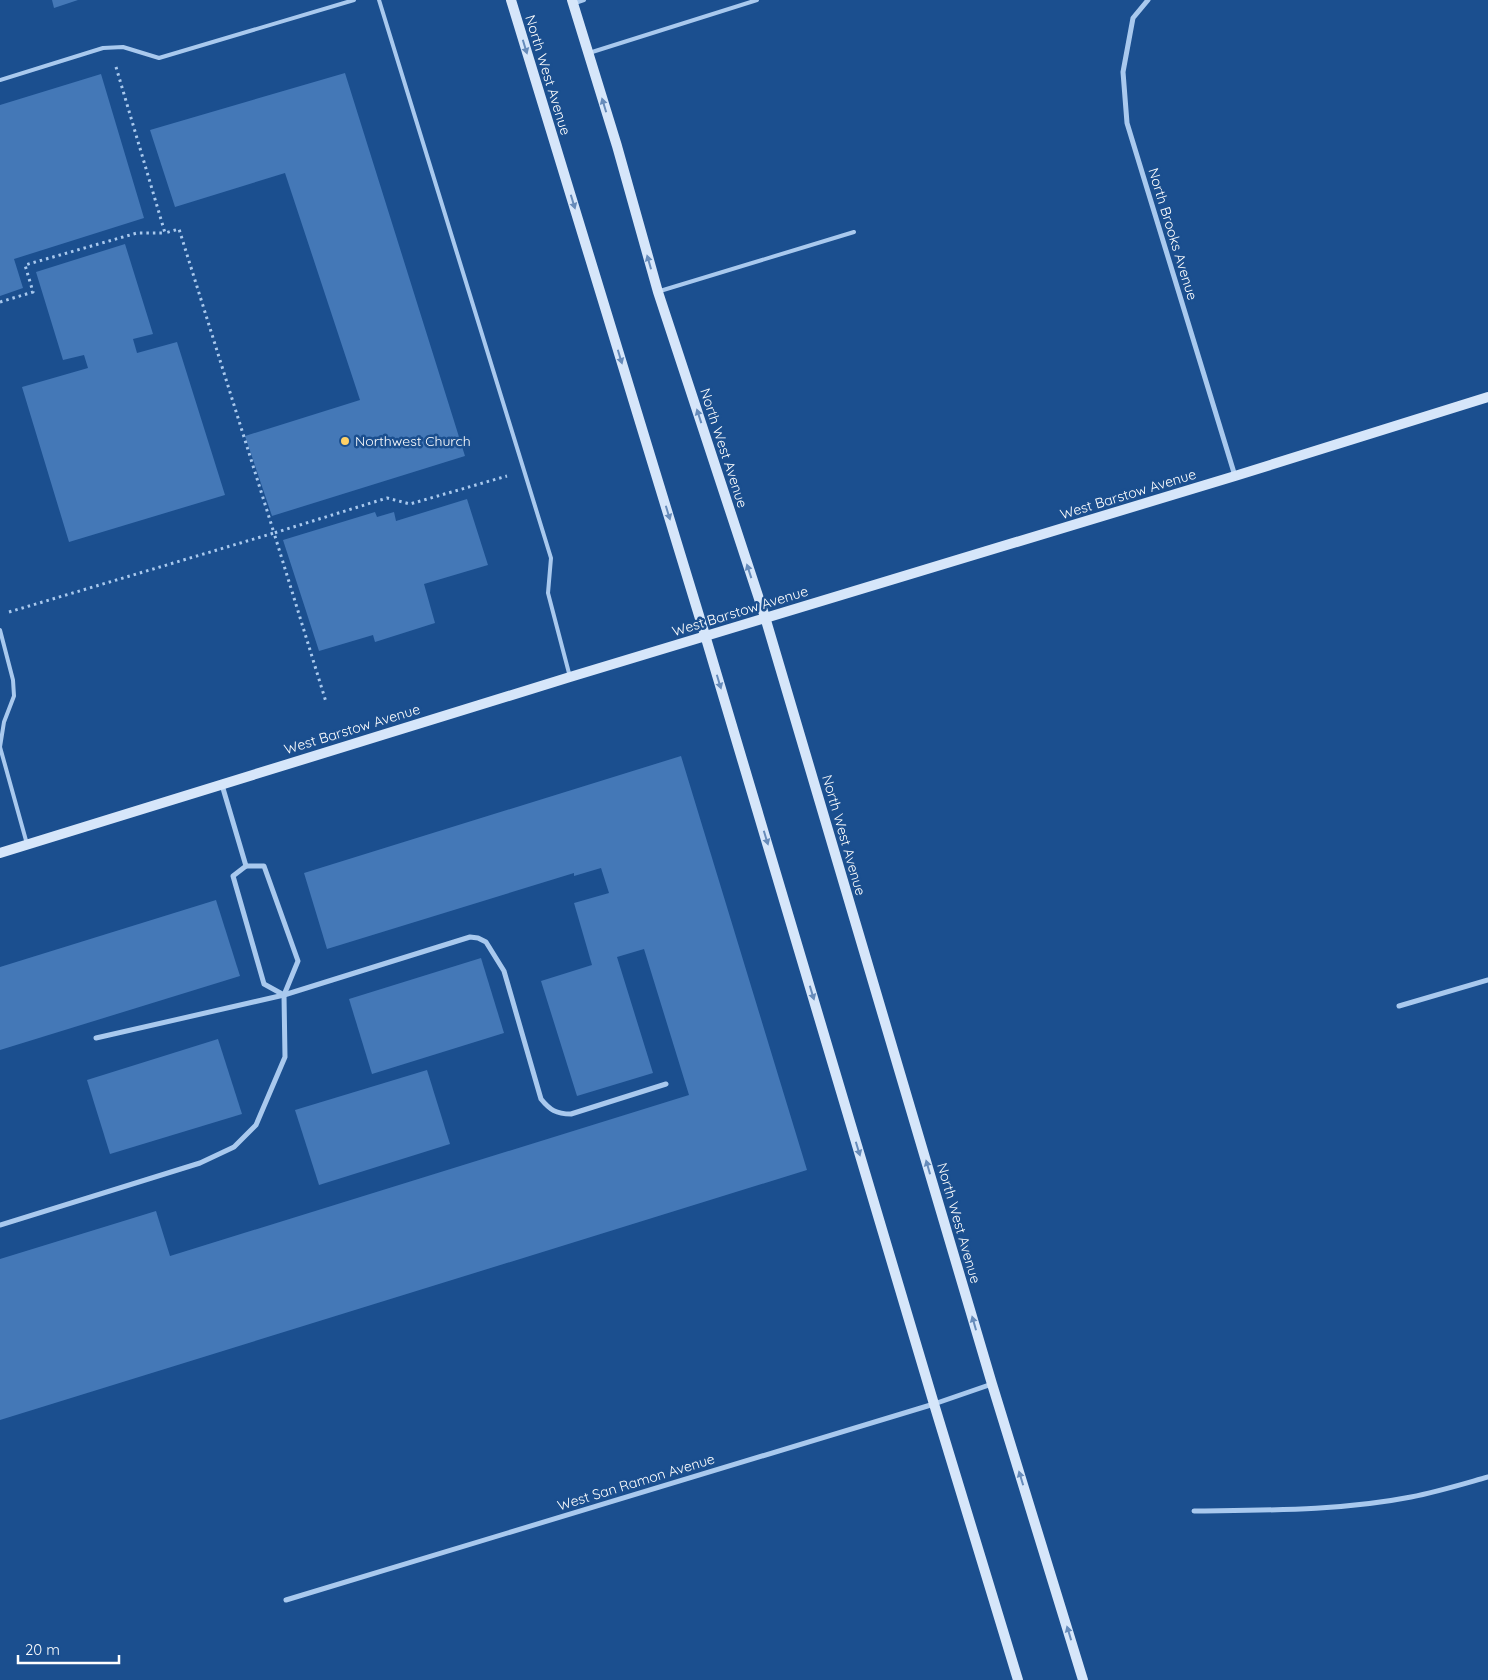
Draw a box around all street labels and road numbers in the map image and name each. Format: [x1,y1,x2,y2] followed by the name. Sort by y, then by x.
[521,13,575,137] street label: North West Avenue
[1144,166,1202,302] street label: North Brooks Avenue
[696,386,752,510] street label: North West Avenue
[1058,465,1198,523] street label: West Barstow Avenue
[670,582,810,640] street label: West Barstow Avenue
[282,700,422,758] street label: West Barstow Avenue
[818,773,870,898] street label: North West Avenue
[933,1161,985,1286] street label: North West Avenue
[555,1449,717,1515] street label: West San Ramon Avenue

